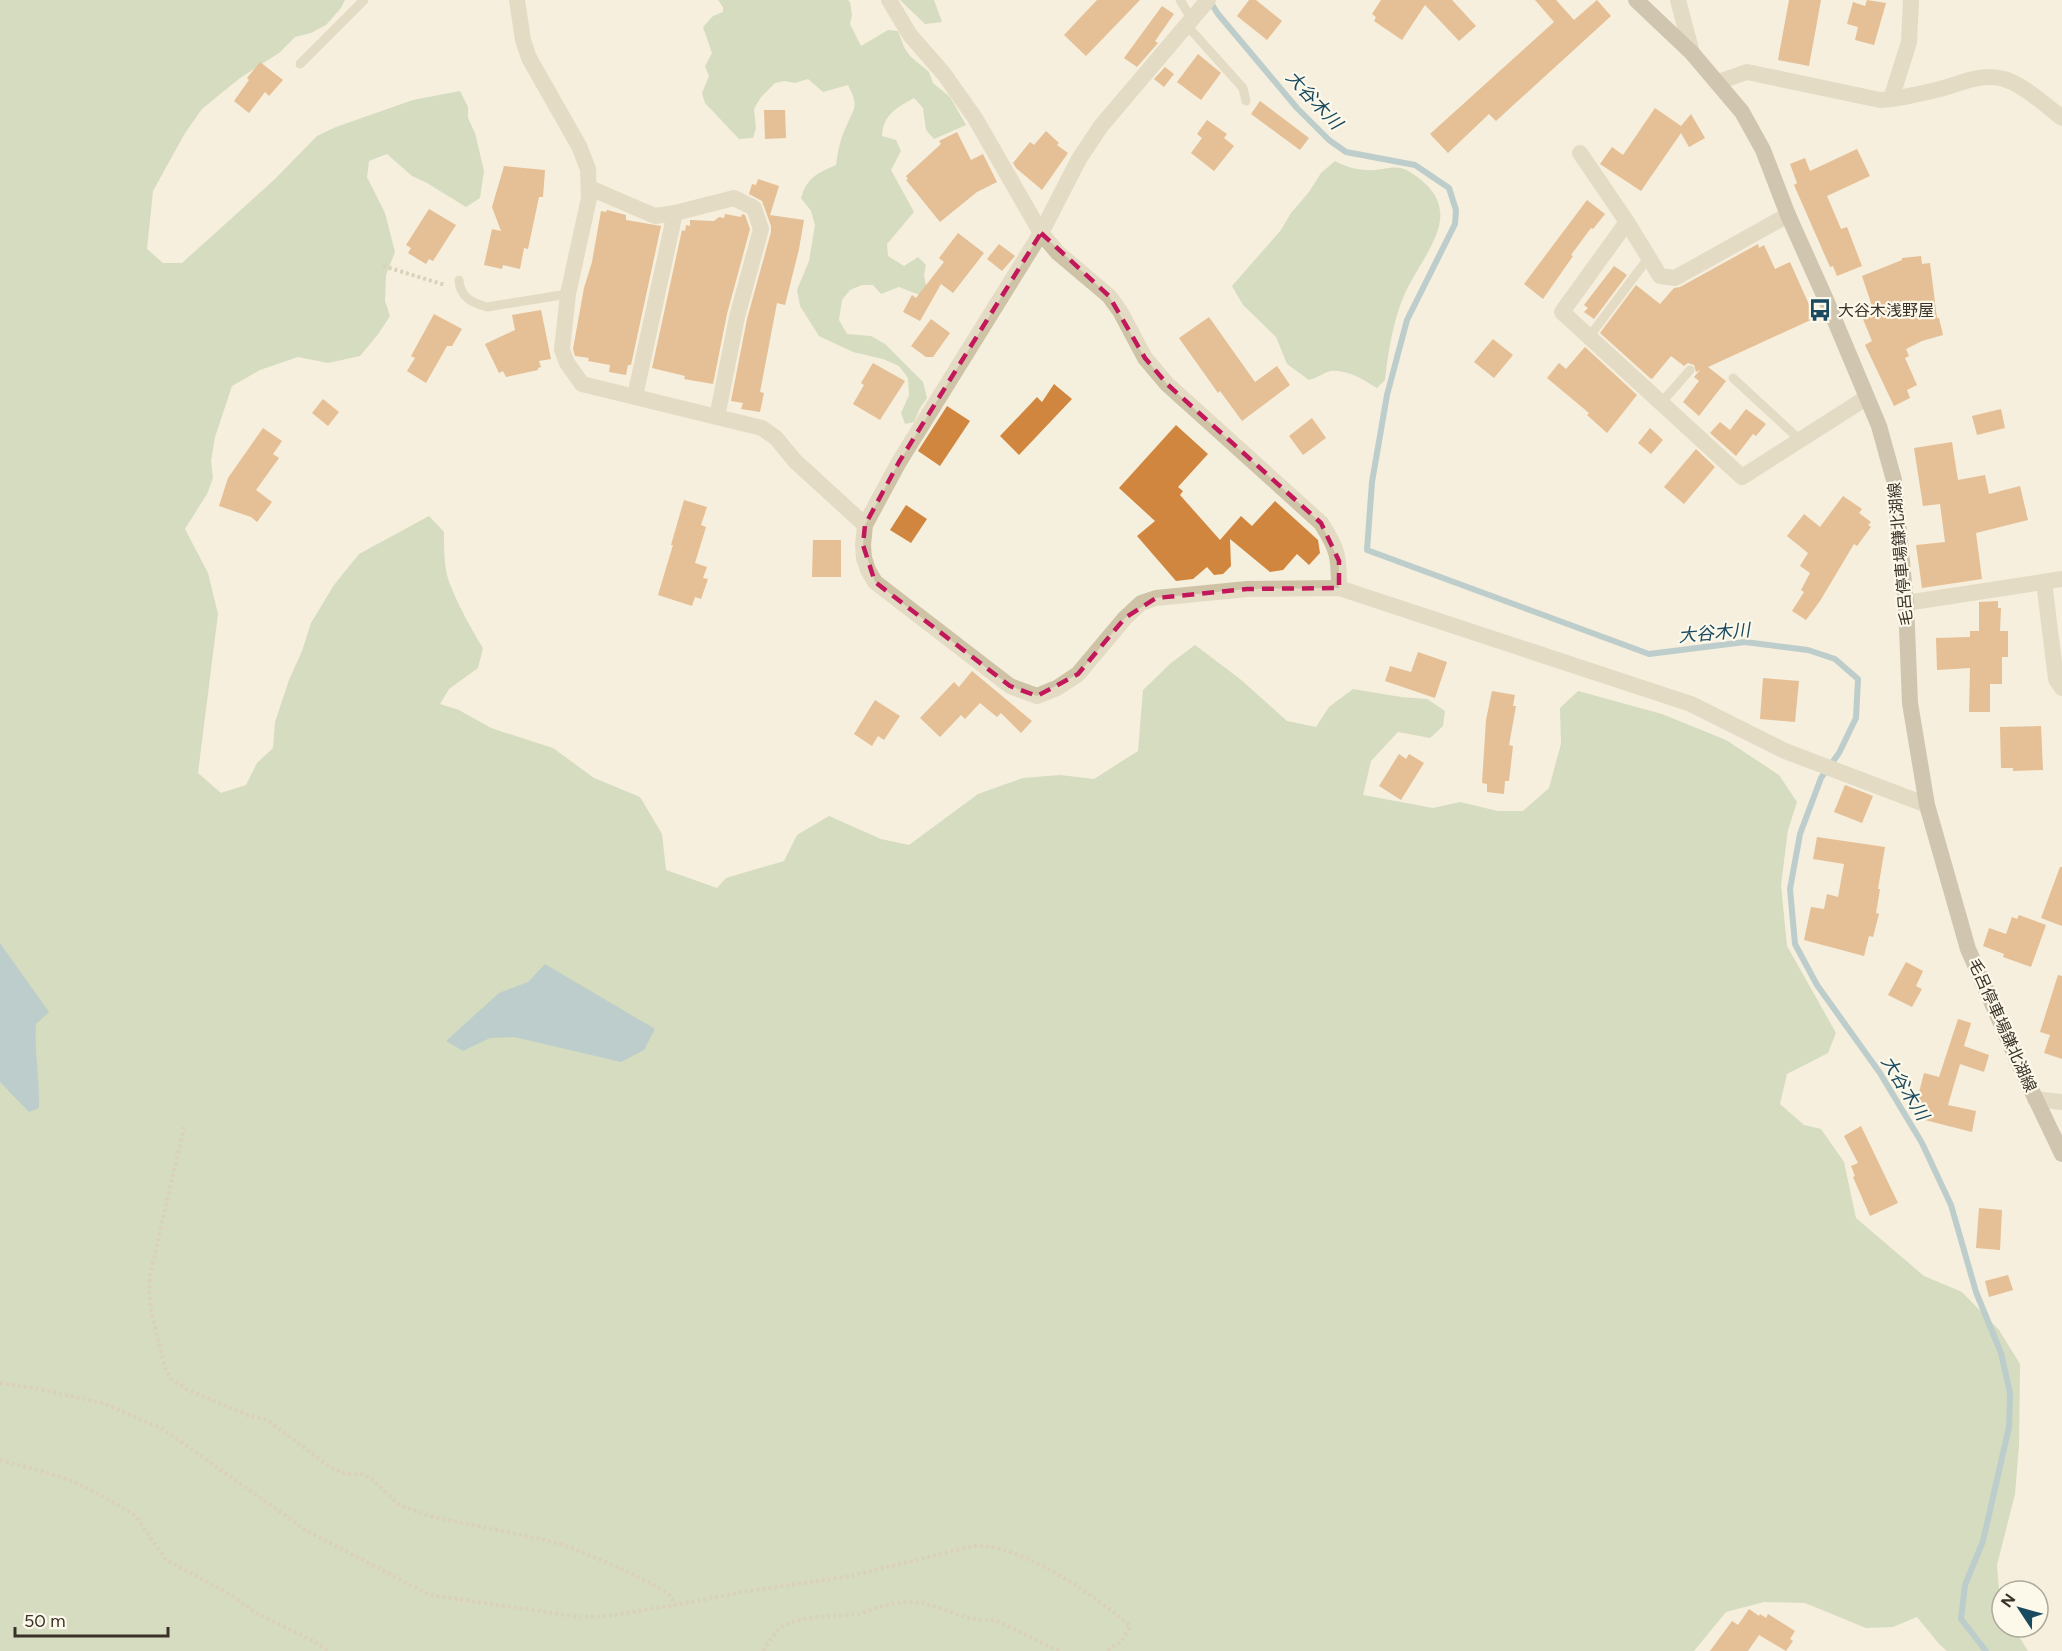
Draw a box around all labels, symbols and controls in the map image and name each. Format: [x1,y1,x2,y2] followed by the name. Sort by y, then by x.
[1281,66,1348,135] water label: 大谷木川
[1807,297,1833,323] bus stop icon: 大谷木浅野屋
[1838,301,1934,320] place label: 大谷木浅野屋
[1885,481,1916,627] street label: 毛呂停車場鎌北湖線
[1677,619,1753,647] water label: 大谷木川
[1965,956,2041,1095] street label: 毛呂停車場鎌北湖線
[1877,1052,1934,1126] water label: 大谷木川
[1990,1579,2050,1639] north arrow
[1997,1590,2020,1611] text: N
[15,1600,168,1638] scale bar
[24,1610,66,1632] text: 50 m

